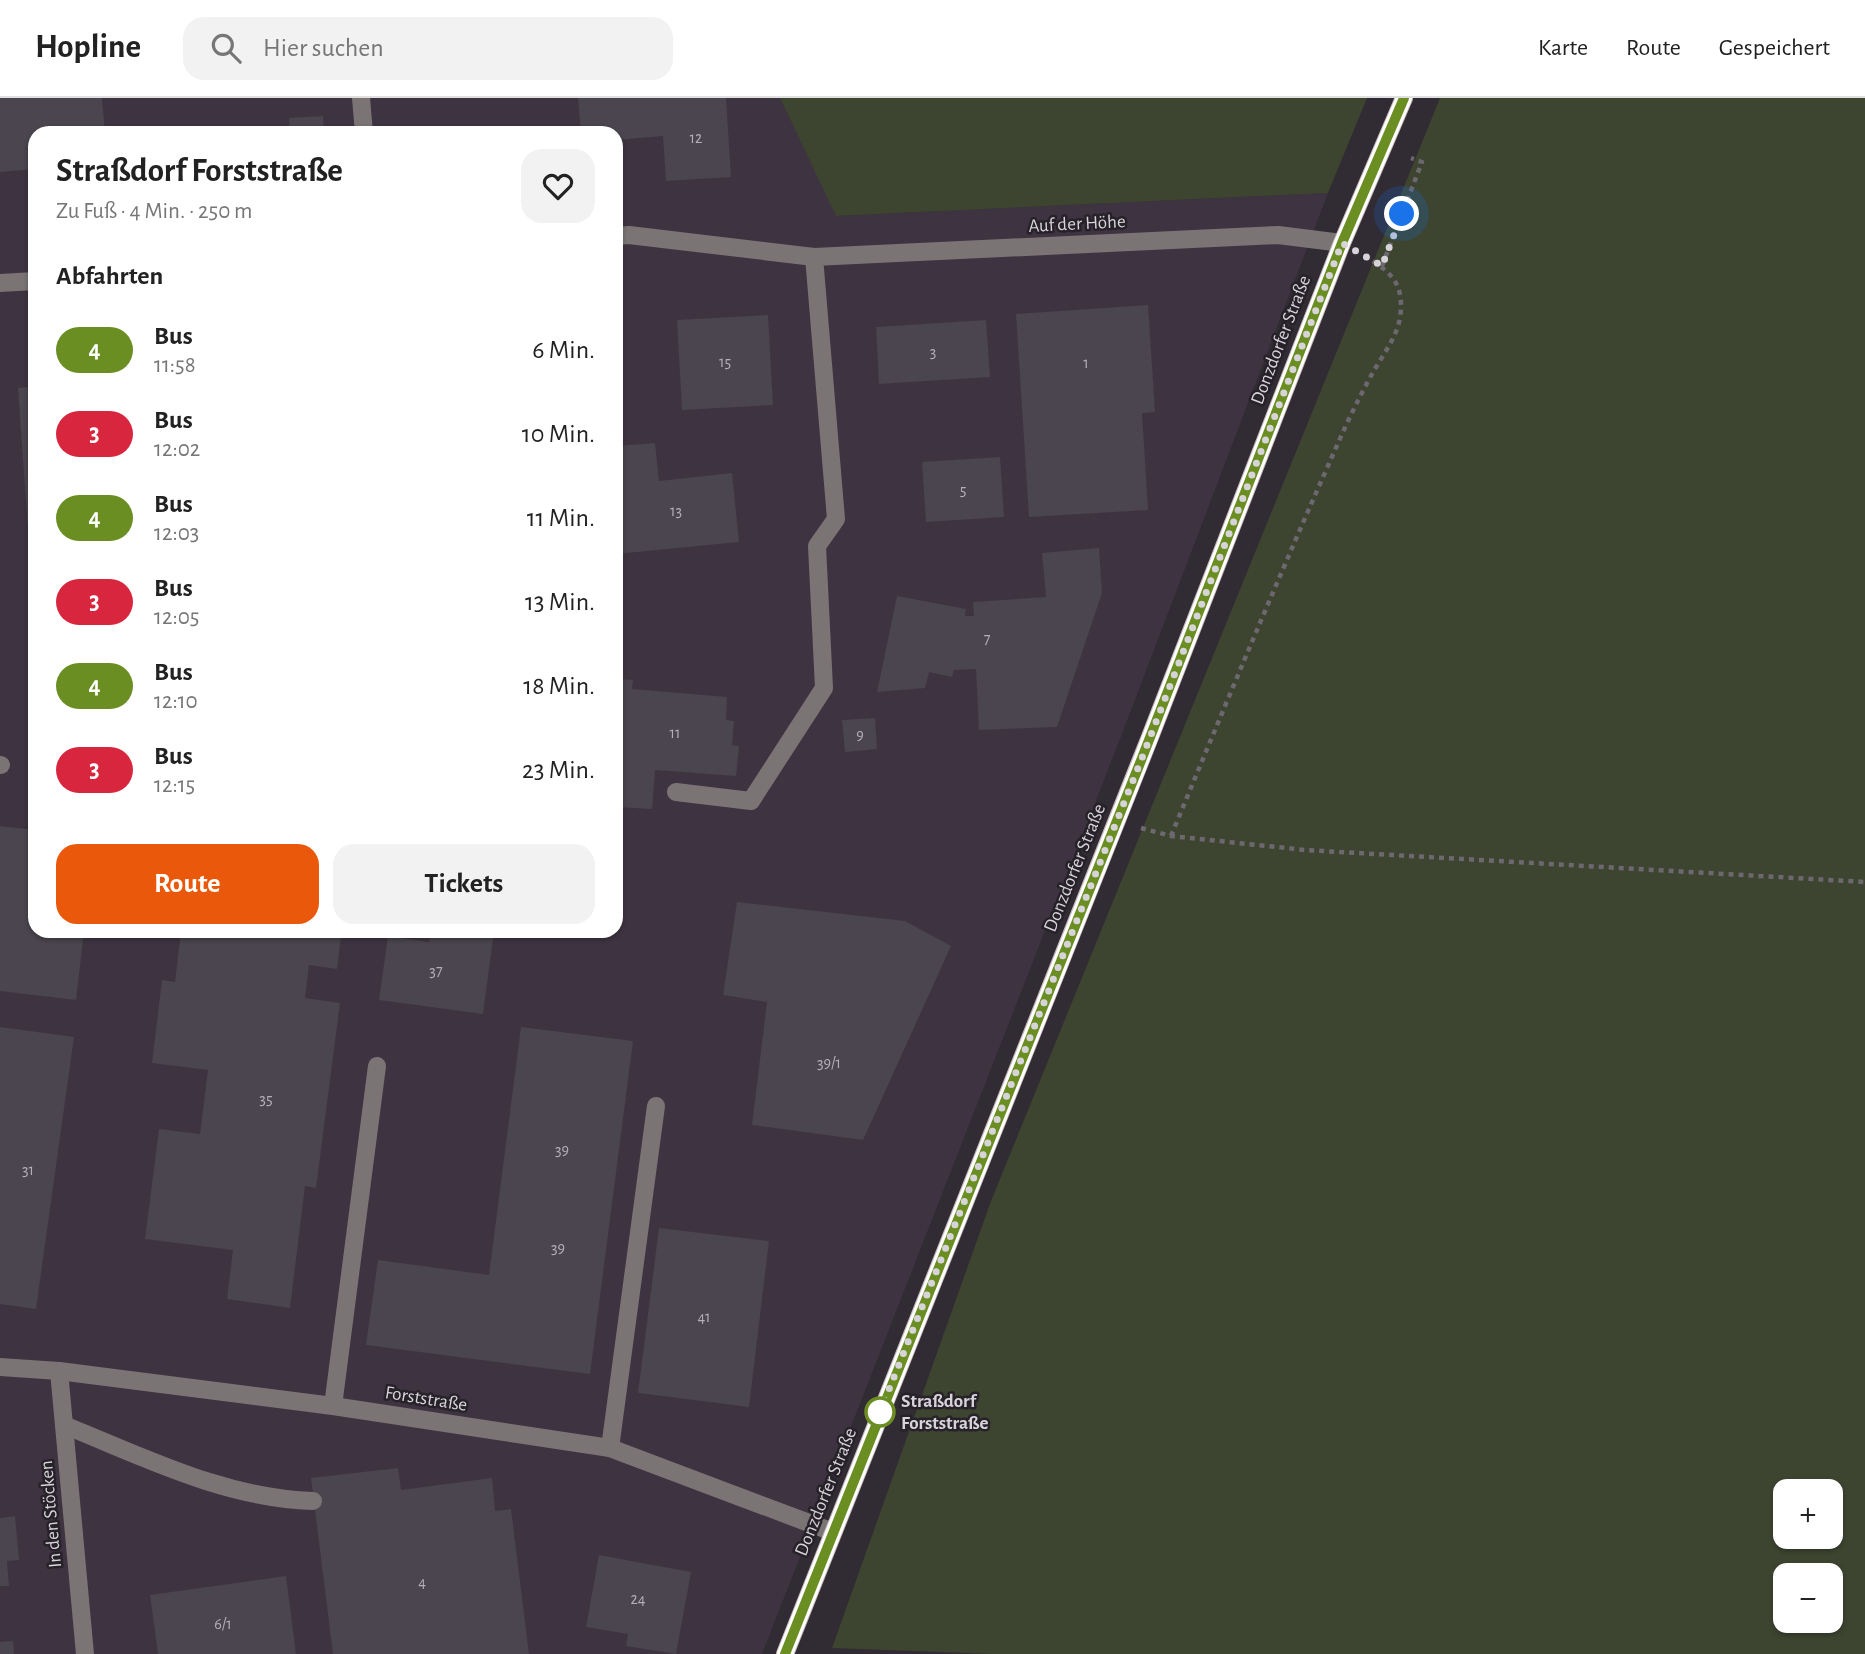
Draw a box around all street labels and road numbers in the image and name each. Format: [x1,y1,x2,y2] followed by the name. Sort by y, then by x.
[1028,212,1126,236] street label: Auf der Höhe
[1248,273,1314,407] street label: Donzdorfer Straße
[1041,801,1109,935] street label: Donzdorfer Straße
[384,1383,468,1415] street label: Forststraße
[792,1425,860,1559] street label: Donzdorfer Straße
[37,1460,65,1568] street label: In den Stöcken

